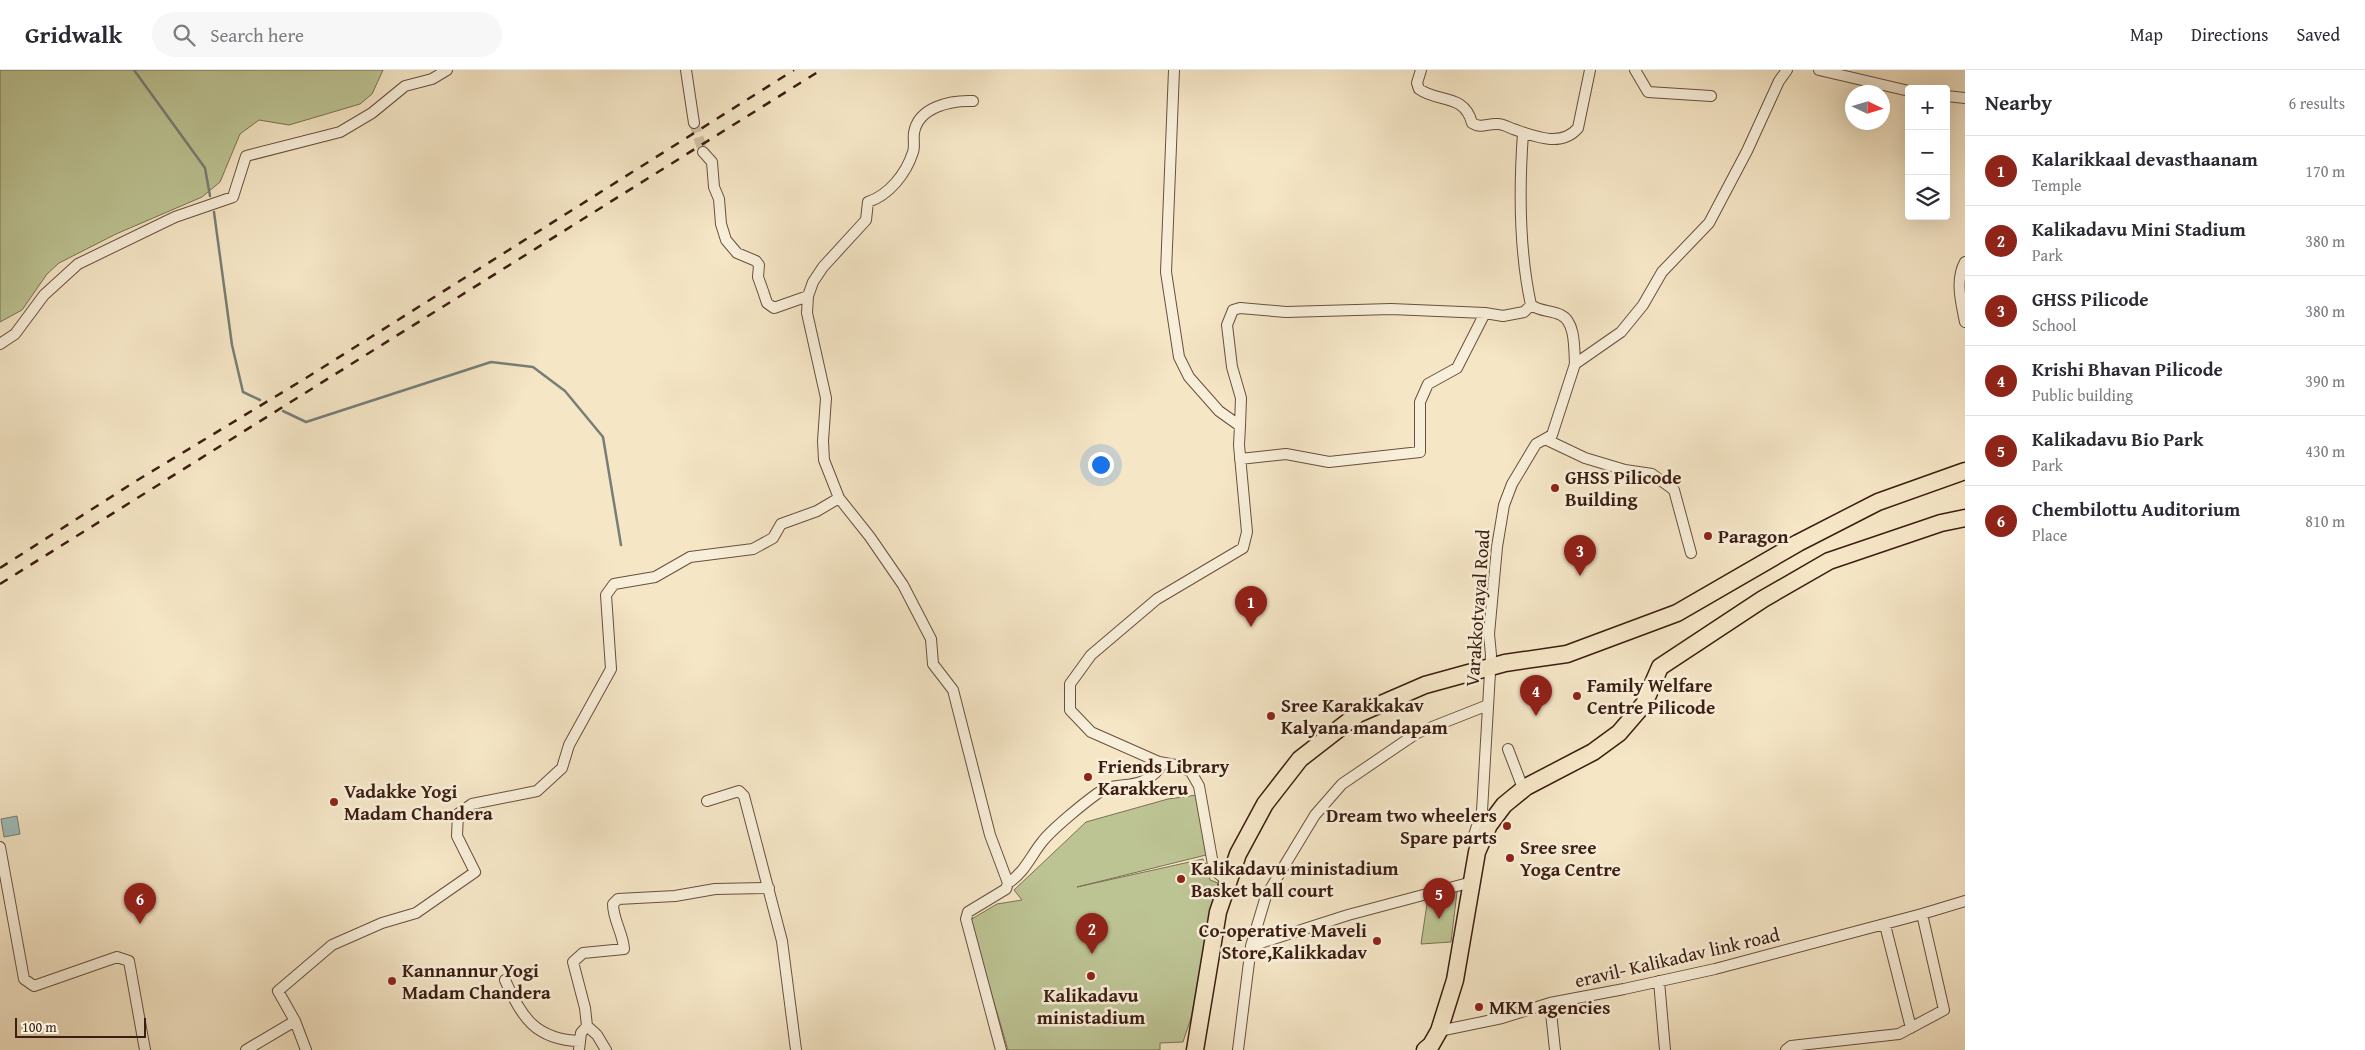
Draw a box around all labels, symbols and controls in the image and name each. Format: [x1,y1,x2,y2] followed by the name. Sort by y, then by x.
[152,12,502,57] search box
[25,17,122,52] text: Gridwalk
[170,21,198,49] icon: search
[210,21,304,49] text: Search here
[2130,21,2163,48] text: Map
[2191,21,2268,48] text: Directions
[2296,21,2340,48] text: Saved
[1845,85,1890,130] north arrow
[1905,85,1950,220] map controls
[1905,85,1950,130] button: +
[1985,87,2052,118] text: Nearby
[2288,91,2345,115] text: 6 results
[1905,130,1950,175] button: −
[2032,145,2258,173] text: Kalarikkaal devasthaanam
[1997,159,2005,183] text: 1
[2305,159,2345,183] text: 170 m
[2032,173,2082,197] text: Temple
[1905,175,1950,220] button: layers
[2032,215,2246,243] text: Kalikadavu Mini Stadium
[1997,229,2005,253] text: 2
[2305,229,2345,253] text: 380 m
[2032,243,2063,267] text: Park
[2032,285,2149,313] text: GHSS Pilicode
[1997,299,2005,323] text: 3
[2305,299,2345,323] text: 380 m
[2032,313,2076,337] text: School
[2032,355,2223,383] text: Krishi Bhavan Pilicode
[1997,369,2005,393] text: 4
[2305,369,2345,393] text: 390 m
[2032,383,2133,407] text: Public building
[2032,425,2204,453] text: Kalikadavu Bio Park
[1997,439,2005,463] text: 5
[2305,439,2345,463] text: 430 m
[1088,452,1114,478] your location
[2032,453,2063,477] text: Park
[1565,463,1682,513] place label: GHSS Pilicode Building
[1549,482,1561,494] marker: GHSS Pilicode Building
[2032,495,2240,523] text: Chembilottu Auditorium
[1997,509,2005,533] text: 6
[2305,509,2345,533] text: 810 m
[1718,522,1789,550] place label: Paragon
[2032,523,2067,547] text: Place
[1458,527,1497,688] street label: Varakkotvayal Road
[1702,530,1714,542] marker: Paragon
[1564,535,1596,576] pin: 3
[1235,586,1267,627] pin: 1
[1587,671,1715,721] place label: Family Welfare Centre Pilicode
[1520,675,1552,716] pin: 4
[1571,690,1583,702] marker: Family Welfare Centre Pilicode
[1281,691,1448,741] place label: Sree Karakkakav Kalyana mandapam
[1265,710,1277,722] marker: Sree Karakkakav Kalyana mandapam
[1098,752,1229,802] place label: Friends Library Karakkeru
[1082,771,1094,783] marker: Friends Library Karakkeru
[344,777,493,827] place label: Vadakke Yogi Madam Chandera
[328,796,340,808] marker: Vadakke Yogi Madam Chandera
[1326,801,1497,851] place label: Dream two wheelers Spare parts
[1501,820,1513,832] marker: Dream two wheelers Spare parts
[1520,833,1621,883] place label: Sree sree Yoga Centre
[1504,852,1516,864] marker: Sree sree Yoga Centre
[1191,854,1399,904] place label: Kalikadavu ministadium Basket ball court
[1175,873,1187,885] marker: Kalikadavu ministadium Basket ball court
[1423,878,1455,919] pin: 5
[124,883,156,924] pin: 6
[1076,913,1108,954] pin: 2
[1199,916,1367,966] place label: Co-operative Maveli Store,Kalikkadav
[1572,920,1783,994] street label: eravil- Kalikadav link road
[1371,935,1383,947] marker: Co-operative Maveli Store,Kalikkadav
[402,956,551,1006] place label: Kannannur Yogi Madam Chandera
[1085,970,1097,982] marker: Kalikadavu ministadium
[386,975,398,987] marker: Kannannur Yogi Madam Chandera
[1037,981,1146,1031] place label: Kalikadavu ministadium
[1489,993,1610,1021] place label: MKM agencies
[1473,1001,1485,1013] marker: MKM agencies
[15,1015,146,1038] scale bar
[22,1017,57,1037] text: 100 m

